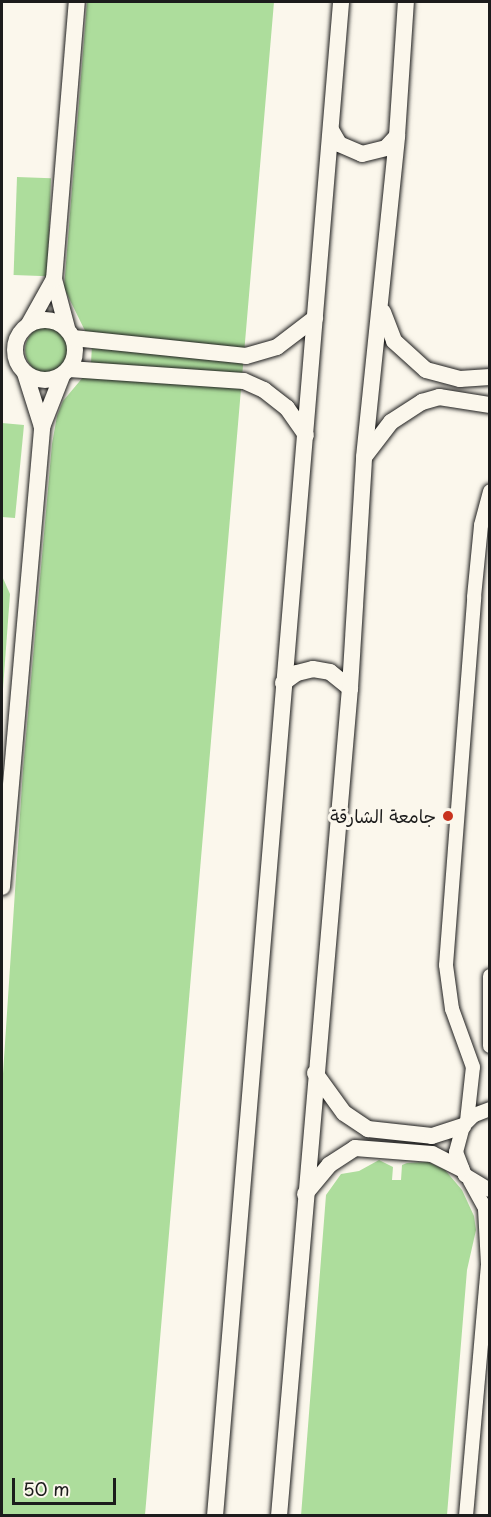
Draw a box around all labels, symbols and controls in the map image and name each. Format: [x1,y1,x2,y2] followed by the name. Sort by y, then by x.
[330,805,436,827] place label: جامعة الشارقة
[441,809,455,823] marker: جامعة الشارقة
[15,1466,118,1504] scale bar
[23,1475,70,1502] text: 50 m

